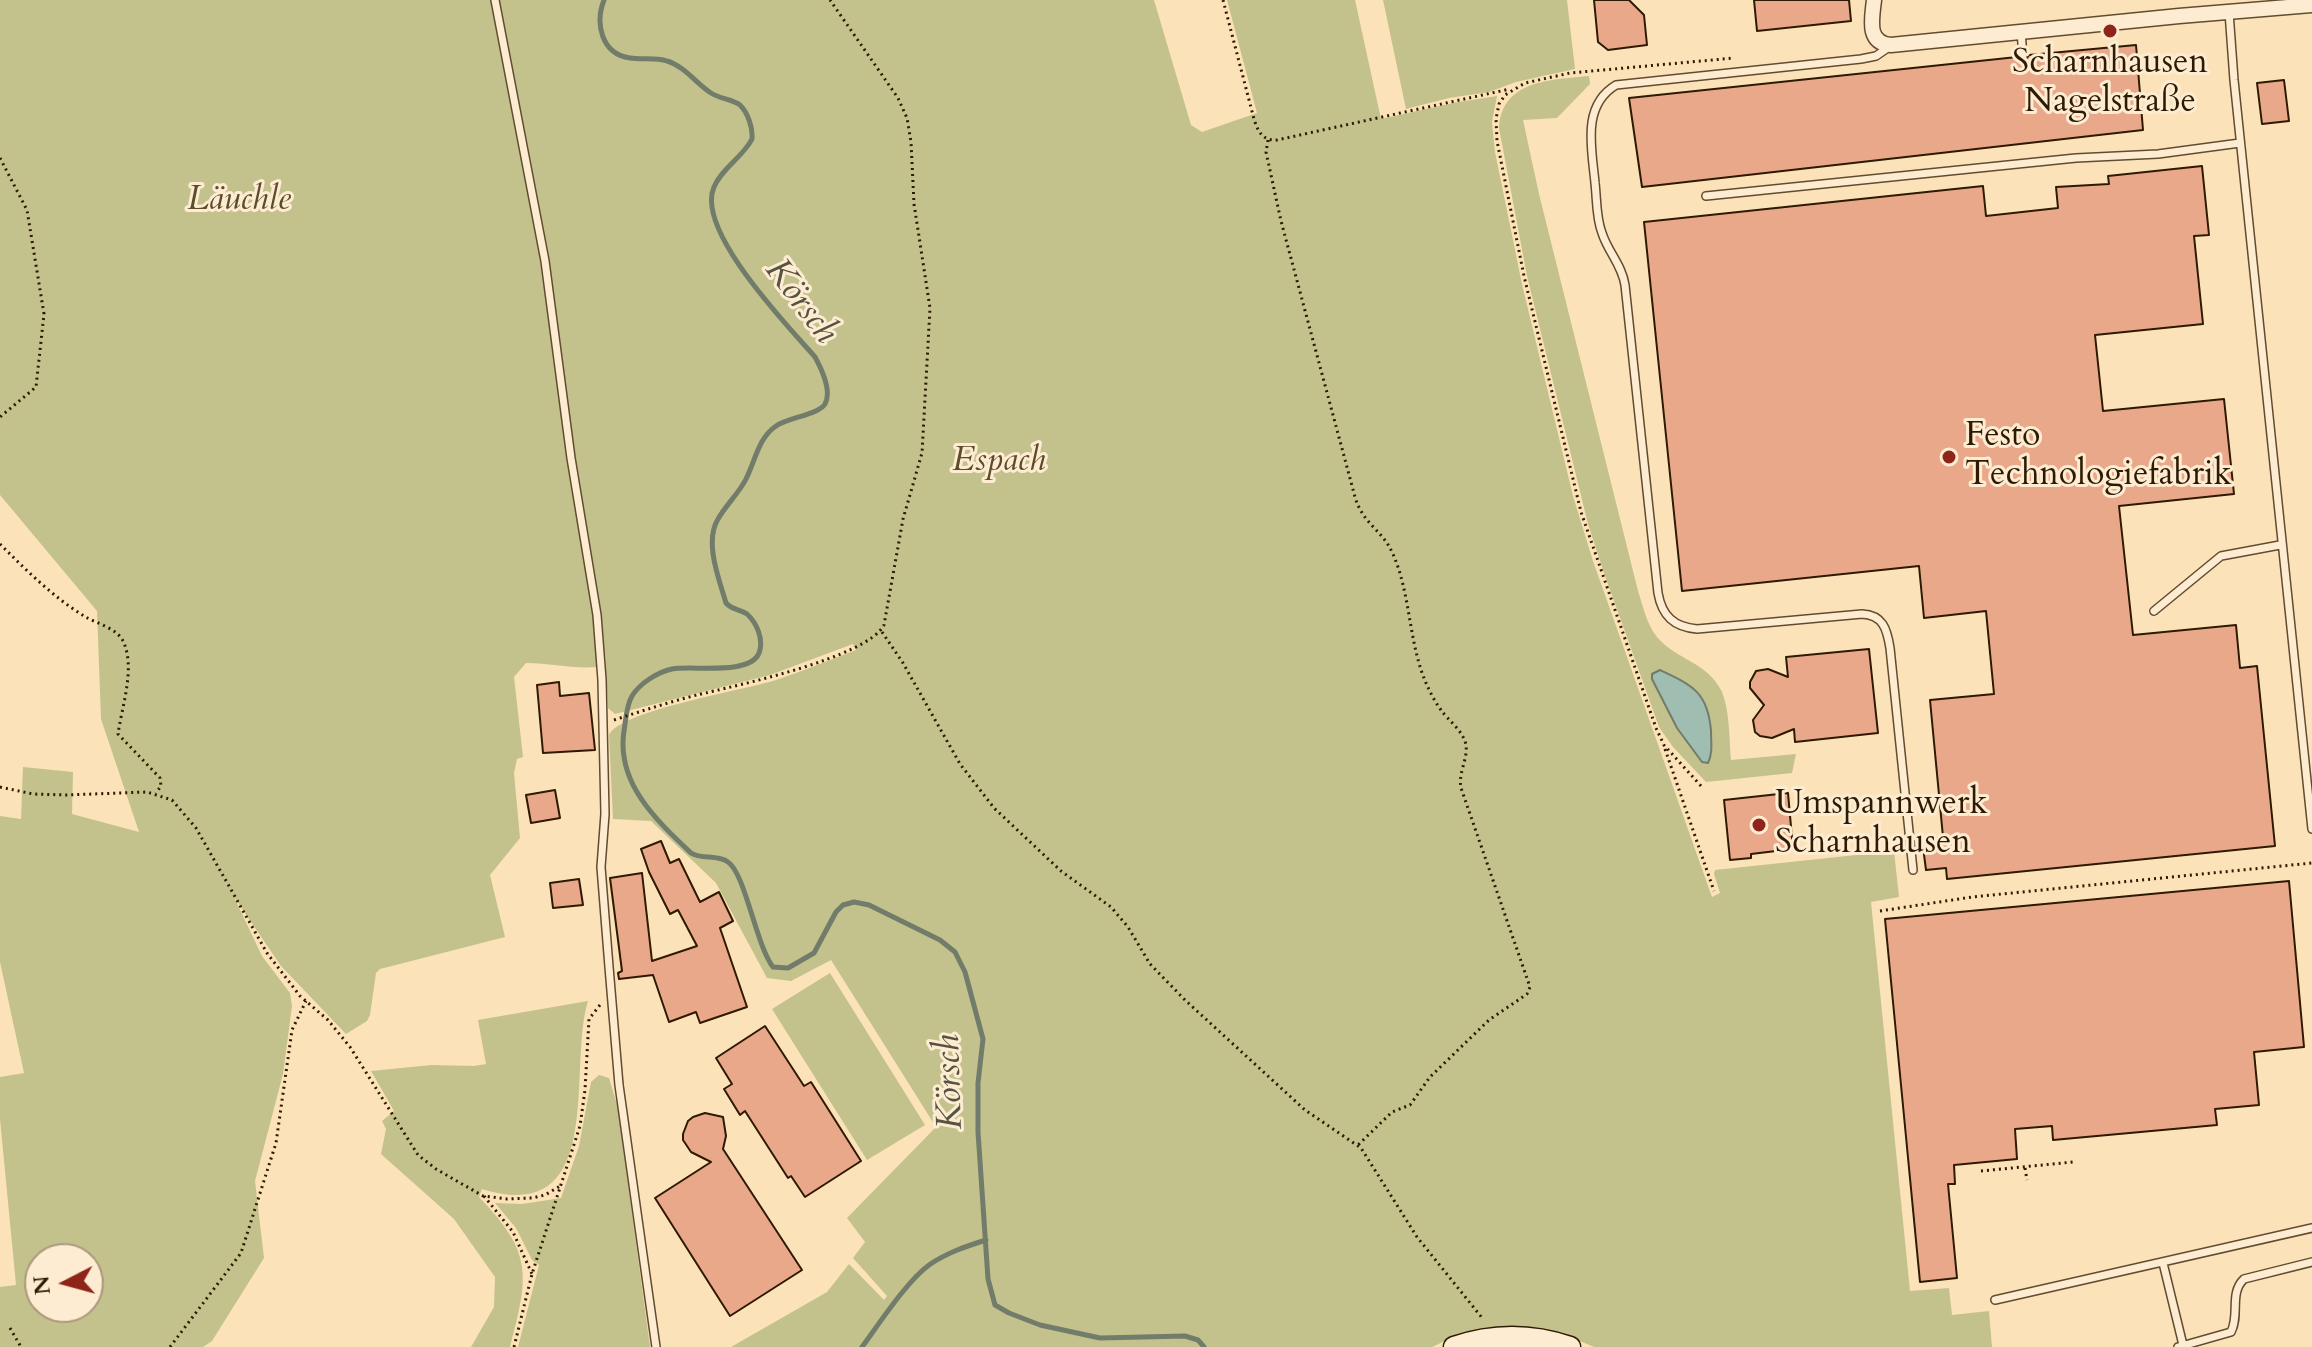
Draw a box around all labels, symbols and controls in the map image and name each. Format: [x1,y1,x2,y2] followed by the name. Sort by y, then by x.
[2101,22,2119,40] marker: Scharnhausen Nagelstraße
[2012,44,2208,124] place label: Scharnhausen Nagelstraße
[187,181,291,221] park label: Läuchle
[754,251,846,353] water label: Körsch
[1965,417,2232,496] place label: Festo Technologiefabrik
[953,442,1045,482] park label: Espach
[1940,448,1958,466] marker: Festo Technologiefabrik
[1775,785,1988,864] place label: Umspannwerk Scharnhausen
[1750,816,1768,834] marker: Umspannwerk Scharnhausen
[928,1034,974,1130] water label: Körsch
[24,1243,104,1323] north arrow
[26,1274,58,1296] text: N

